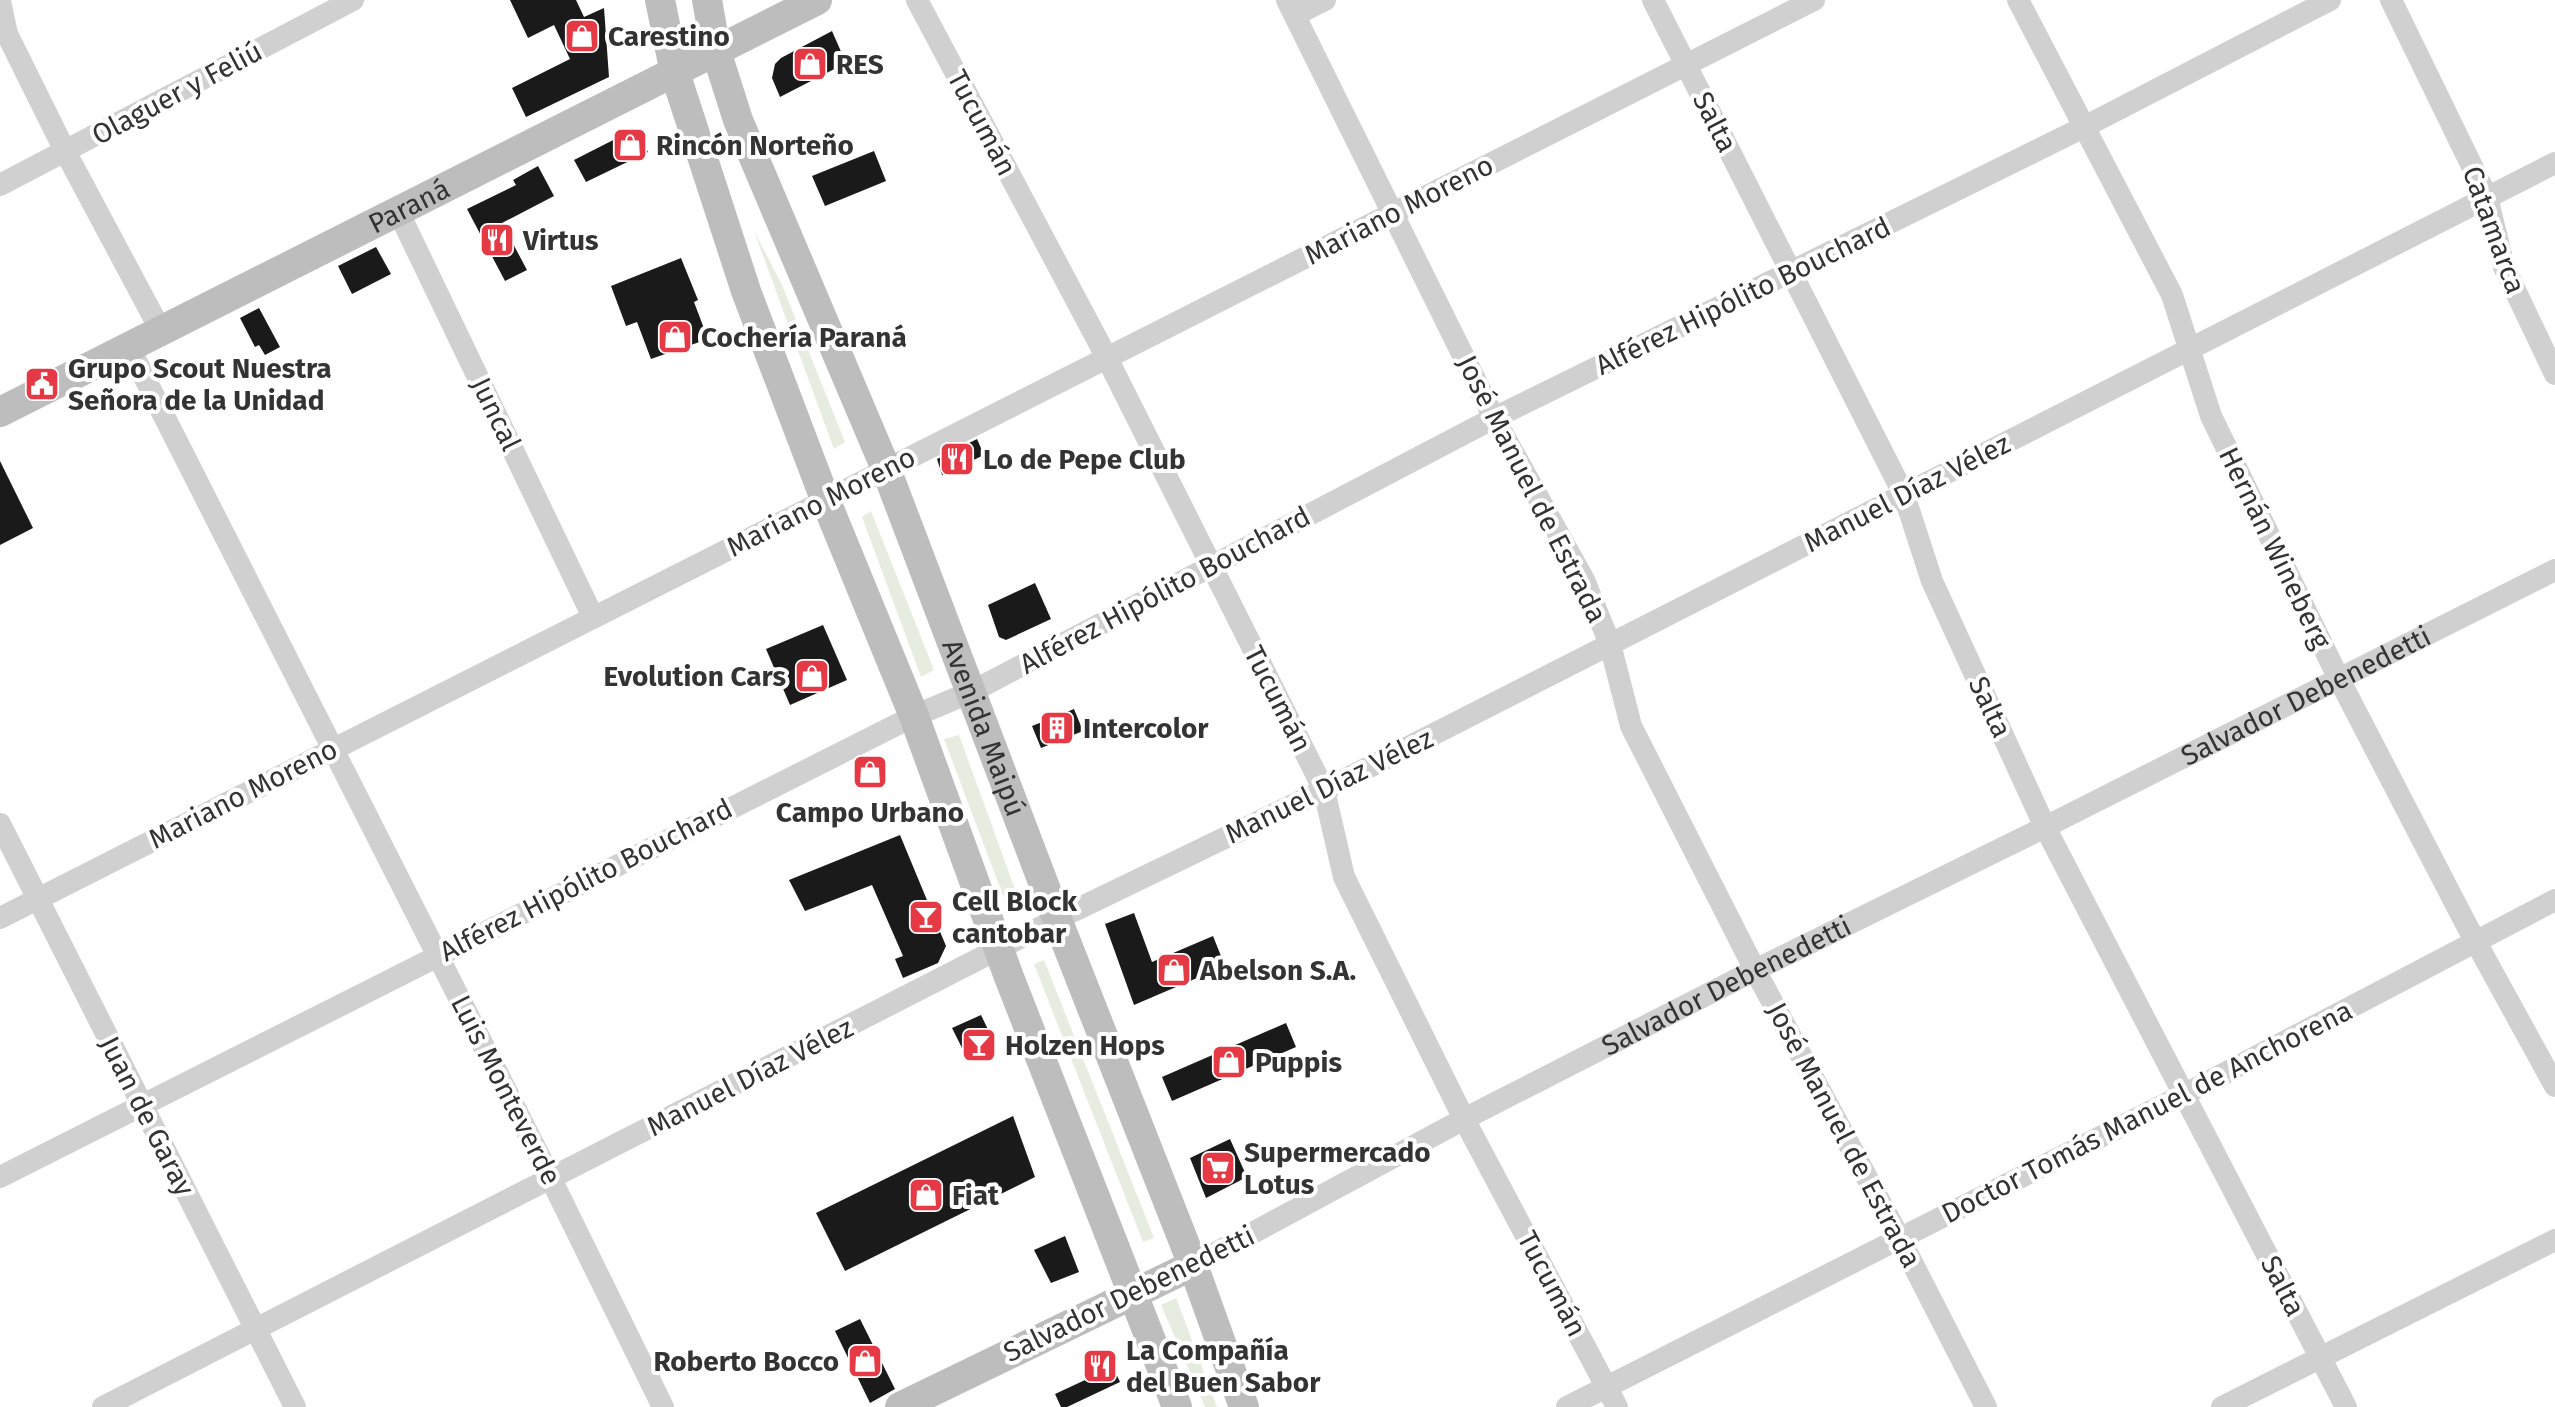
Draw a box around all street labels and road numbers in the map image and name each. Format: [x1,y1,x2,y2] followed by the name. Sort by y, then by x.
[86,34,268,152] street label: Olaguer y Feliú
[941,65,1023,181] street label: Tucumán
[1686,86,1744,158] street label: Salta
[1299,148,1499,272] street label: Mariano Moreno
[2456,162,2532,298] street label: Catamarca
[363,172,455,240] street label: Paraná
[1590,210,1896,382] street label: Alférez Hipólito Bouchard
[1450,350,1614,628] street label: José Manuel de Estrada
[464,372,528,456] street label: Juncal
[1798,427,2016,559] street label: Manuel Díaz Vélez
[721,440,921,564] street label: Mariano Moreno
[2212,442,2338,655] street label: Hernán Wineberg
[1014,499,1316,681] street label: Alférez Hipólito Bouchard
[2175,619,2436,772] street label: Salvador Debenedetti
[936,635,1033,821] street label: Avenida Maipú
[1237,640,1319,758] street label: Tucumán
[1962,671,2018,743] street label: Salta
[1220,721,1438,851] street label: Manuel Díaz Vélez
[143,732,343,856] street label: Mariano Moreno
[434,792,738,968] street label: Alférez Hipólito Bouchard
[1596,909,1856,1062] street label: Salvador Debenedetti
[444,990,568,1190] street label: Luis Monteverde
[1936,994,2358,1230] street label: Doctor Tomás Manuel de Anchorena
[1760,997,1928,1273] street label: José Manuel de Estrada
[641,1011,859,1143] street label: Manuel Díaz Vélez
[93,1031,201,1201] street label: Juan de Garay
[998,1219,1260,1369] street label: Salvador Debenedetti
[1511,1226,1593,1342] street label: Tucumán
[2254,1250,2312,1322] street label: Salta

